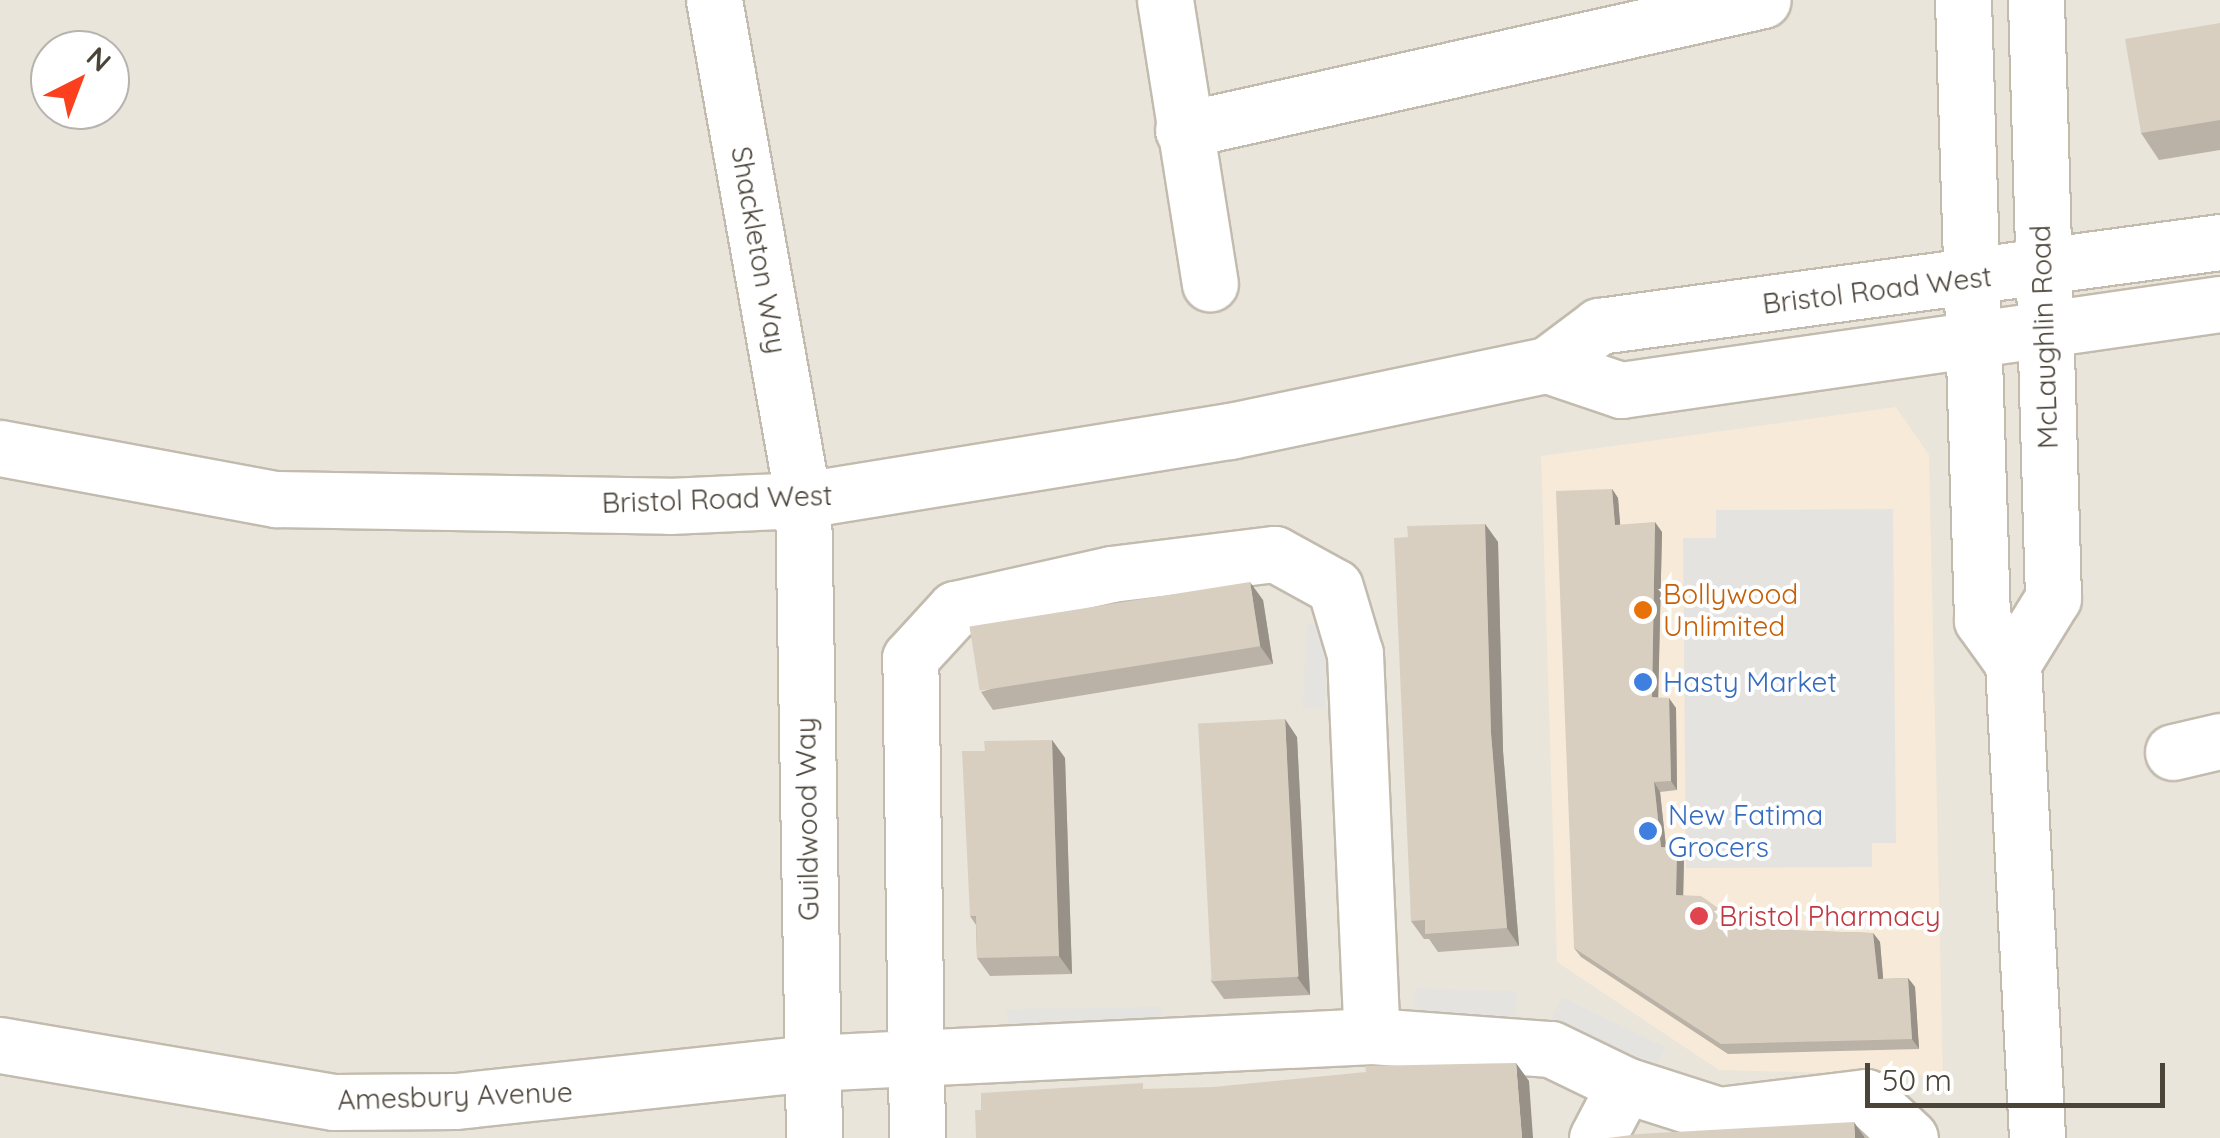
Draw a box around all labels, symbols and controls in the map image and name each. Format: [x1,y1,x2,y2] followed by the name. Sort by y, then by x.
[30,30,130,130] north arrow
[80,39,118,79] text: N
[724,144,794,356] street label: Shackleton Way
[2023,224,2065,450] street label: McLaughlin Road
[1760,259,1994,321] street label: Bristol Road West
[601,478,833,520] street label: Bristol Road West
[1663,577,1798,643] place label: Bollywood Unlimited
[1632,599,1654,621] marker: Bollywood Unlimited
[1663,665,1837,699] place label: Hasty Market
[1632,671,1654,693] marker: Hasty Market
[788,717,826,921] street label: Guildwood Way
[1668,798,1823,864] place label: New Fatima Grocers
[1637,820,1659,842] marker: New Fatima Grocers
[1719,899,1941,933] place label: Bristol Pharmacy
[1688,905,1710,927] marker: Bristol Pharmacy
[1870,1043,2170,1105] scale bar
[1882,1061,1952,1099] text: 50 m
[337,1075,573,1117] street label: Amesbury Avenue

